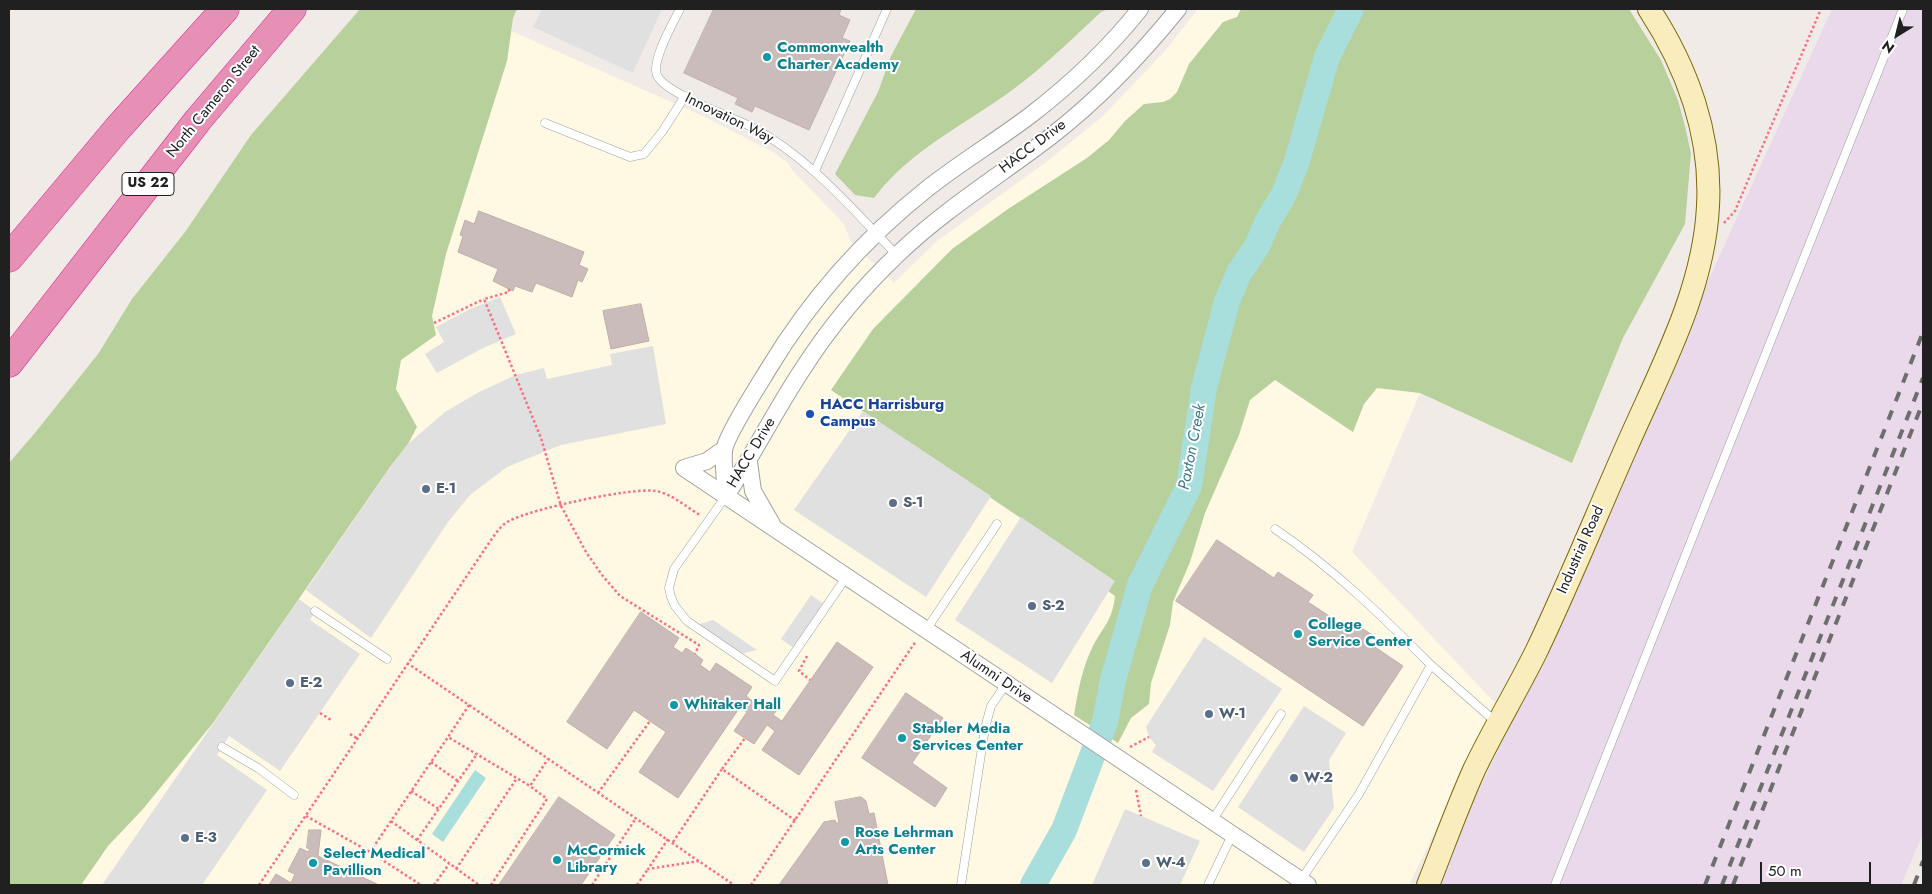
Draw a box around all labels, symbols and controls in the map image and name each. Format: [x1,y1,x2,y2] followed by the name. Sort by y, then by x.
[1872,10,1922,60] north arrow
[1878,36,1899,58] text: N
[777,39,899,74] place label: Commonwealth Charter Academy
[163,42,265,162] street label: North Cameron Street
[761,51,773,63] marker: Commonwealth Charter Academy
[682,90,776,148] street label: Innovation Way
[996,116,1070,178] street label: HACC Drive
[122,172,174,195] road number: US 22
[820,396,944,431] place label: HACC Harrisburg Campus
[1175,402,1211,492] water label: Paxton Creek
[804,408,816,420] marker: HACC Harrisburg Campus
[724,415,780,491] street label: HACC Drive
[436,480,456,498] place label: E-1
[420,483,432,495] marker: E-1
[903,494,923,512] place label: S-1
[887,497,899,509] marker: S-1
[1554,503,1608,597] street label: Industrial Road
[1042,597,1065,615] place label: S-2
[1026,600,1038,612] marker: S-2
[1308,616,1412,651] place label: College Service Center
[1292,628,1304,640] marker: College Service Center
[957,646,1035,708] street label: Alumni Drive
[300,674,322,692] place label: E-2
[284,677,296,689] marker: E-2
[684,696,781,714] place label: Whitaker Hall
[668,699,680,711] marker: Whitaker Hall
[1219,705,1246,723] place label: W-1
[1203,708,1215,720] marker: W-1
[912,720,1023,755] place label: Stabler Media Services Center
[896,732,908,744] marker: Stabler Media Services Center
[1304,769,1333,787] place label: W-2
[1288,772,1300,784] marker: W-2
[855,824,954,859] place label: Rose Lehrman Arts Center
[195,829,217,847] place label: E-3
[179,832,191,844] marker: E-3
[839,836,851,848] marker: Rose Lehrman Arts Center
[567,842,646,877] place label: McCormick Library
[323,845,425,880] place label: Select Medical Pavillion
[1762,852,1873,884] scale bar
[551,854,563,866] marker: McCormick Library
[1156,854,1186,872] place label: W-4
[307,857,319,869] marker: Select Medical Pavillion
[1140,857,1152,869] marker: W-4
[1768,860,1802,882] text: 50 m

